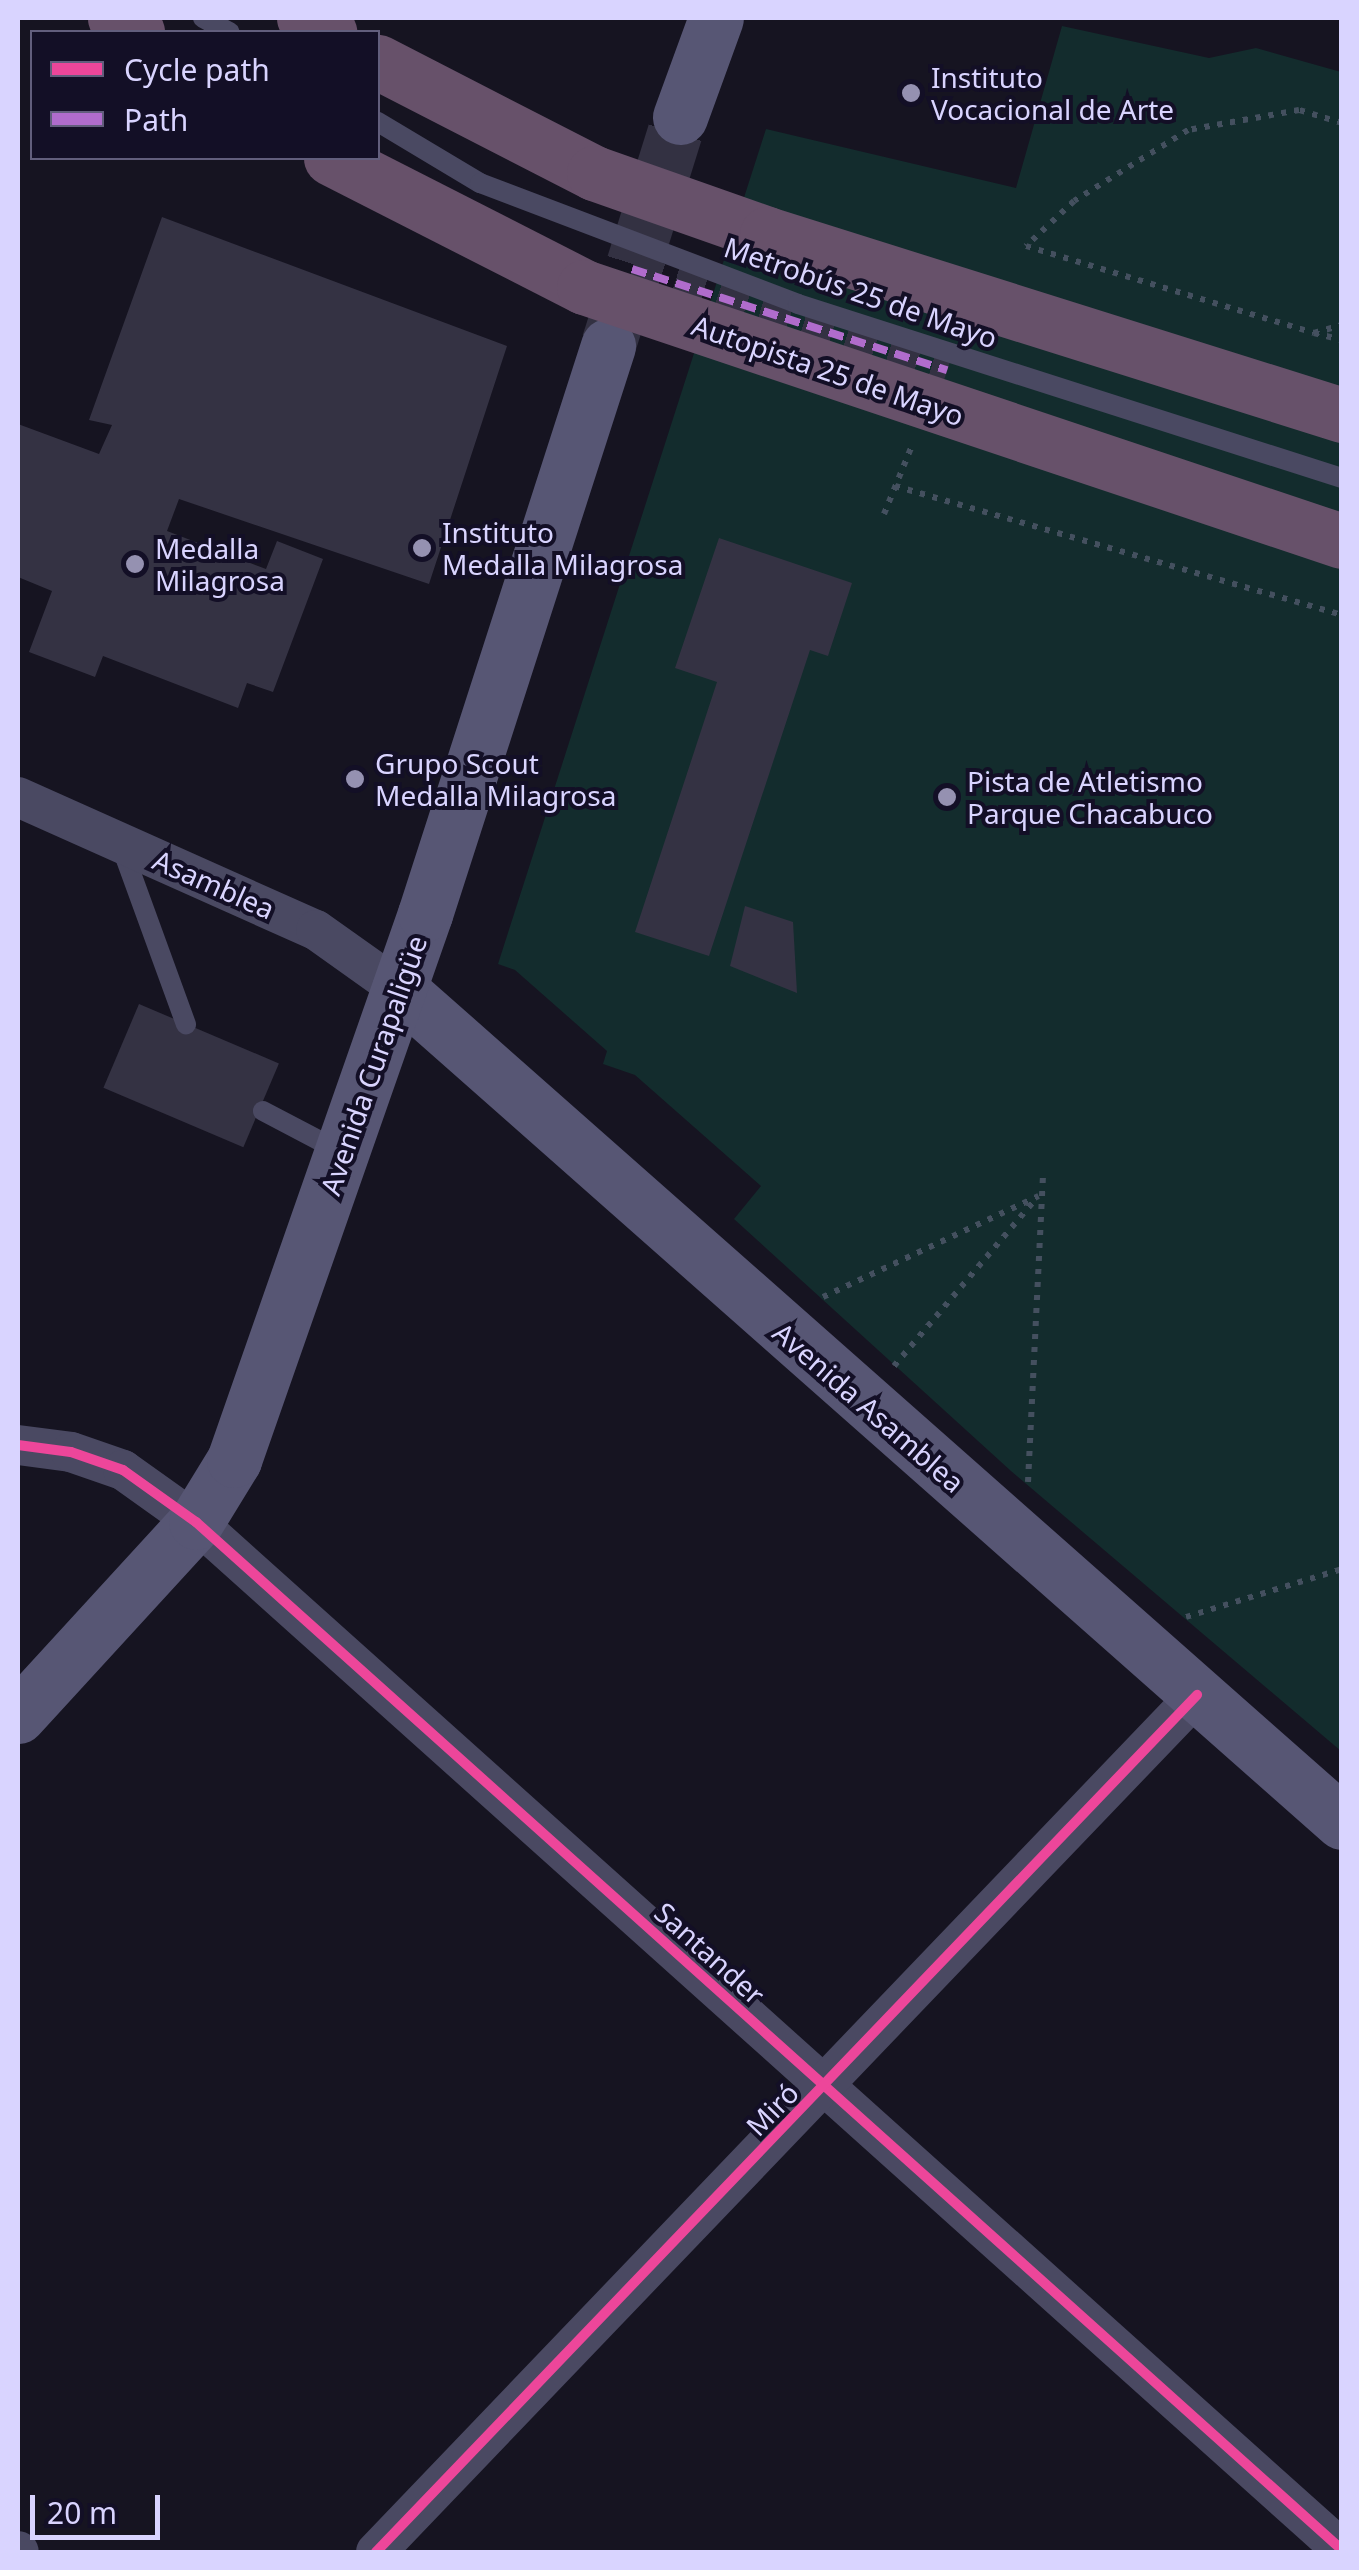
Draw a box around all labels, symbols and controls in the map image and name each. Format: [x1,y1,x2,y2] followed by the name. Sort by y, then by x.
[30,30,380,160] legend
[124,49,270,90] text: Cycle path
[931,60,1174,126] place label: Instituto Vocacional de Arte
[900,82,922,104] marker: Instituto Vocacional de Arte
[124,99,188,140] text: Path
[720,229,1002,355] street label: Metrobús 25 de Mayo
[688,308,968,432] street label: Autopista 25 de Mayo
[442,515,683,581] place label: Instituto Medalla Milagrosa
[155,531,285,597] place label: Medalla Milagrosa
[411,537,433,559] marker: Instituto Medalla Milagrosa
[124,553,146,575] marker: Medalla Milagrosa
[375,746,616,812] place label: Grupo Scout Medalla Milagrosa
[967,764,1213,830] place label: Pista de Atletismo Parque Chacabuco
[344,768,366,790] marker: Grupo Scout Medalla Milagrosa
[936,786,958,808] marker: Pista de Atletismo Parque Chacabuco
[148,842,280,926] street label: Asamblea
[313,931,433,1199] street label: Avenida Curapaligüe
[767,1315,971,1499] street label: Avenida Asamblea
[648,1895,772,2011] street label: Santander
[739,2076,805,2142] street label: Miró
[35,2475,165,2537] scale bar
[47,2492,117,2533] text: 20 m

